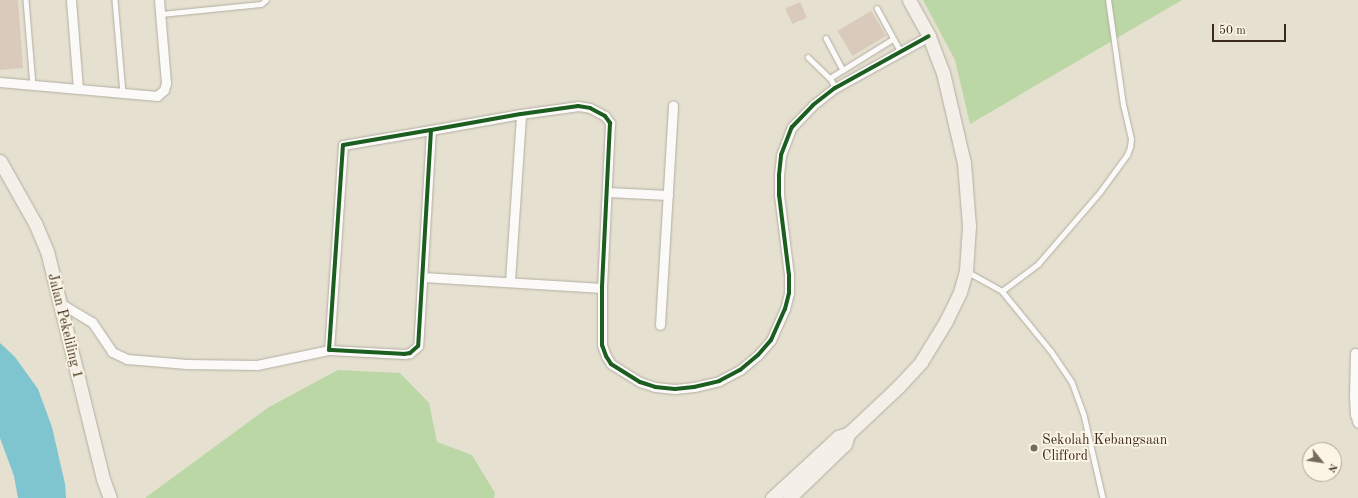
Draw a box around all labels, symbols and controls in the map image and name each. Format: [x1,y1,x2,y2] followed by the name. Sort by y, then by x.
[1214,16,1288,42] scale bar
[1219,25,1246,37] text: 50 m
[44,272,86,380] street label: Jalan Pekeliling 1
[1042,432,1167,464] place label: Sekolah Kebangsaan Clifford
[1302,442,1342,482] north arrow
[1029,443,1039,453] marker: Sekolah Kebangsaan Clifford
[1325,461,1339,474] text: N

